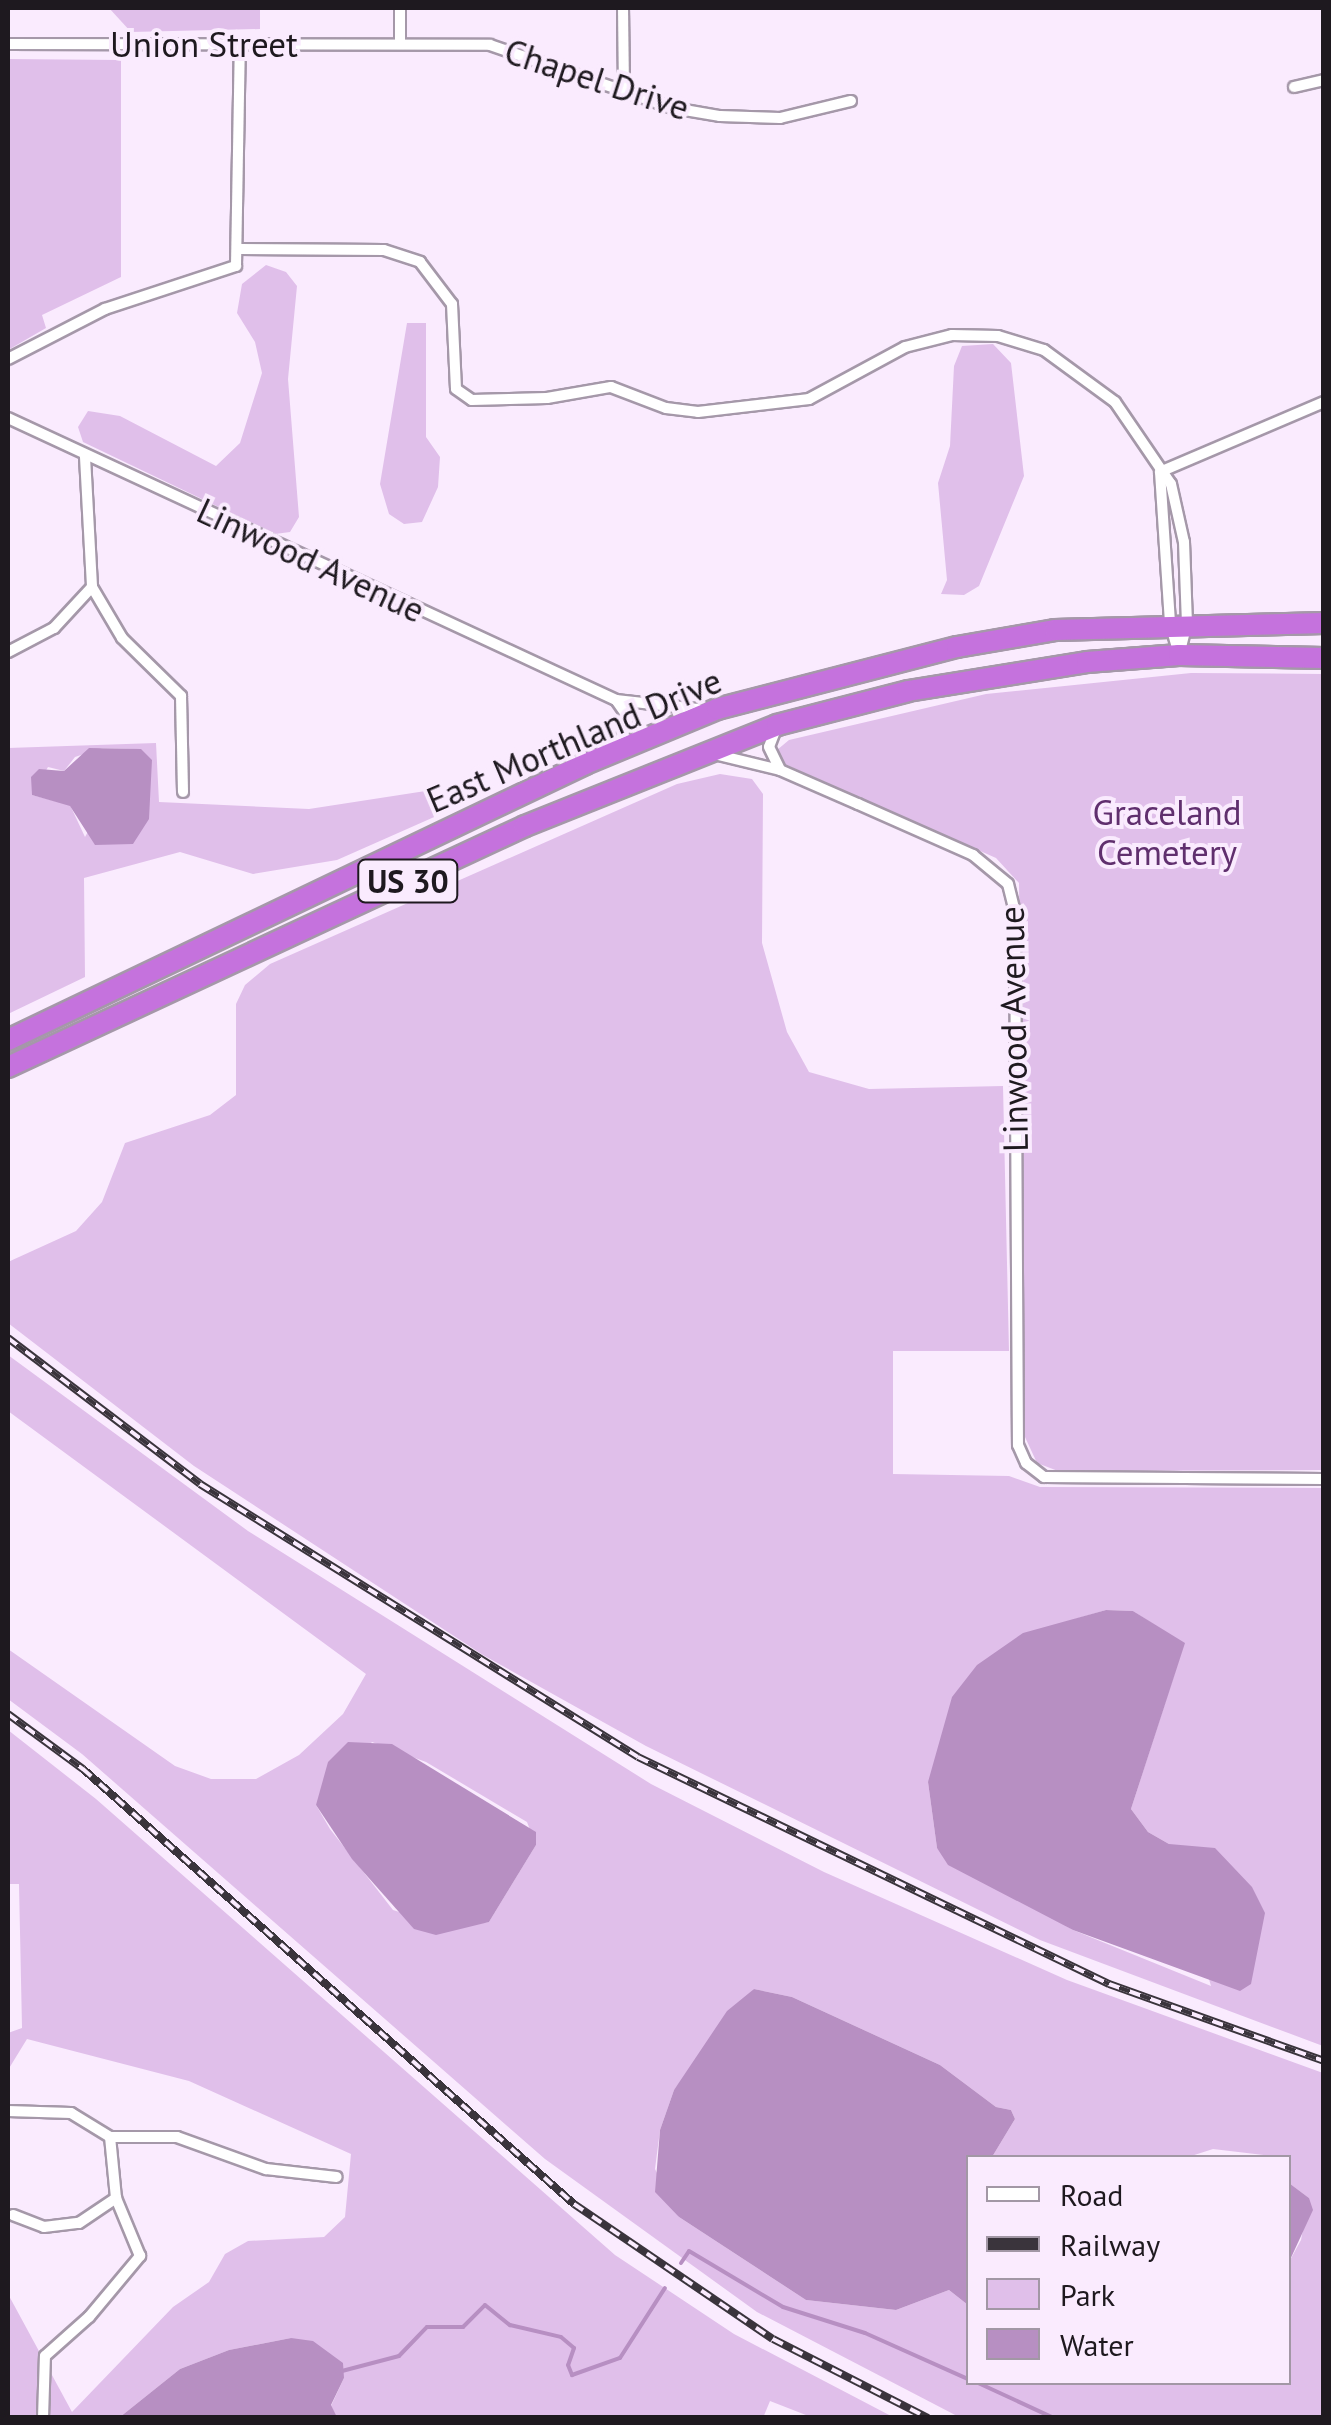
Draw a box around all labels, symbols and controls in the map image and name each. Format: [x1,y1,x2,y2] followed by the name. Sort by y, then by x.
[110,23,298,65] street label: Union Street
[500,29,694,129] street label: Chapel Drive
[190,489,432,631] street label: Linwood Avenue
[420,659,728,821] street label: East Morthland Drive
[1093,791,1241,873] park label: Graceland Cemetery
[356,854,460,908] road number: US 30
[990,905,1036,1153] street label: Linwood Avenue
[966,2155,1291,2385] legend
[1060,2175,1124,2214] text: Road
[1060,2225,1160,2264] text: Railway
[1060,2275,1115,2314] text: Park
[1060,2325,1134,2364] text: Water

